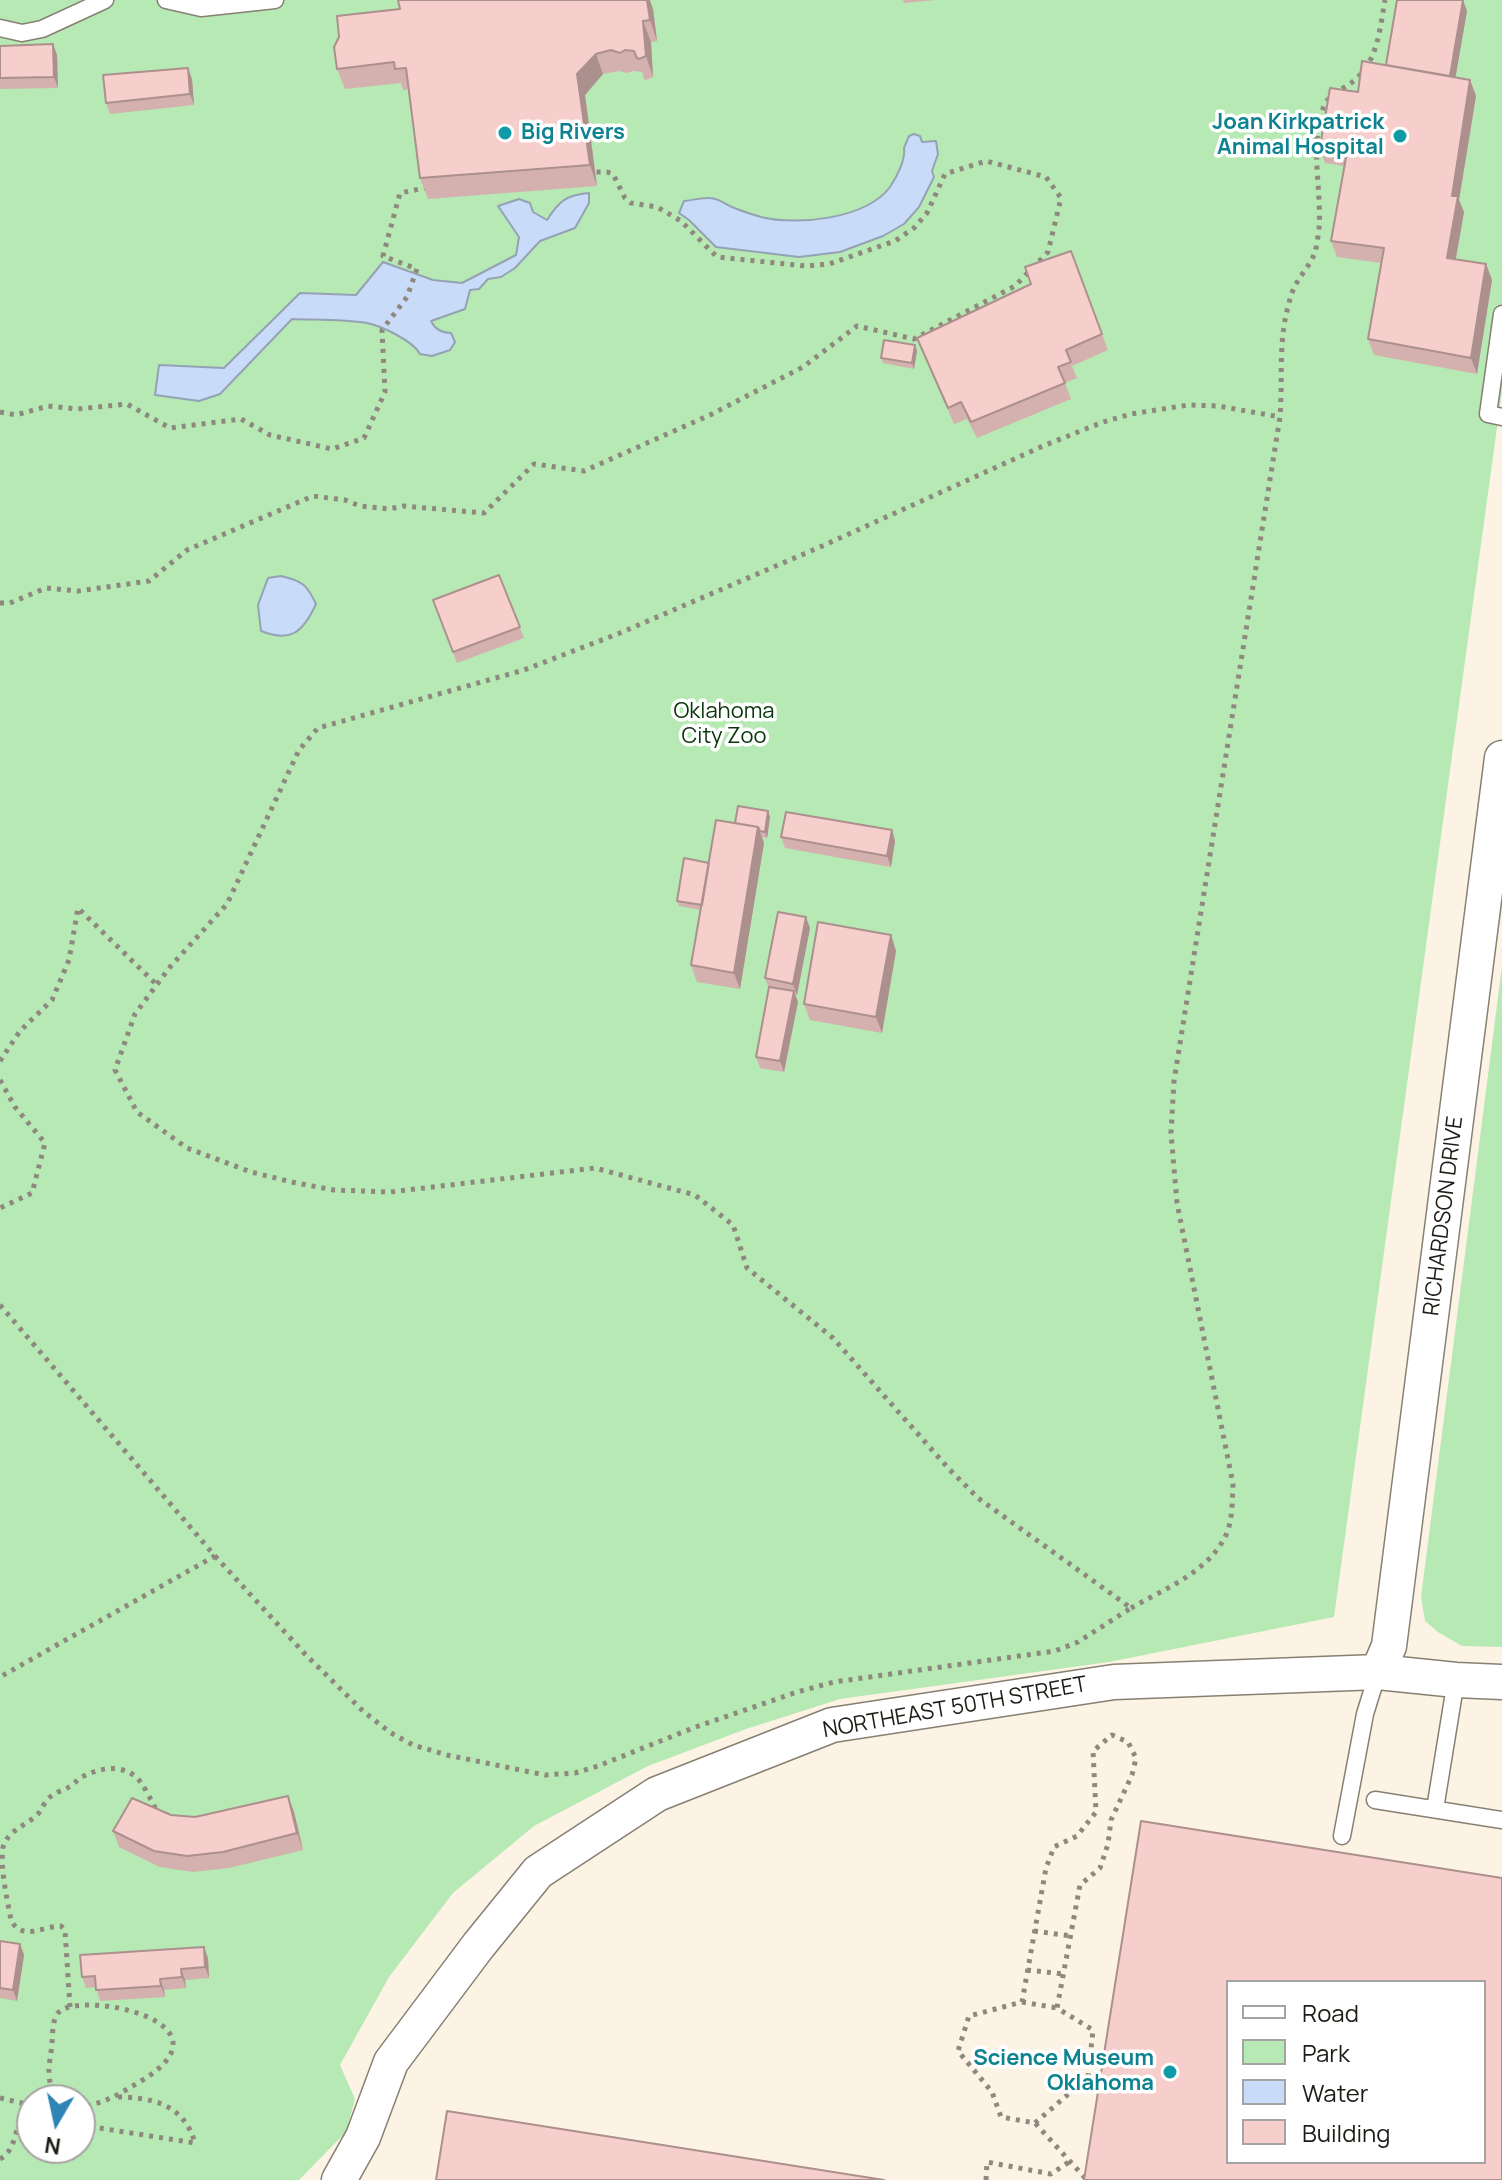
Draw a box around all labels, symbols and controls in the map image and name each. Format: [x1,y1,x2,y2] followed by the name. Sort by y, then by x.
[1212,110,1384,162] place label: Joan Kirkpatrick Animal Hospital
[521,120,625,146] place label: Big Rivers
[496,124,514,142] marker: Big Rivers
[1391,127,1409,145] marker: Joan Kirkpatrick Animal Hospital
[673,699,775,750] park label: Oklahoma City Zoo
[1419,1115,1469,1317] street label: RICHARDSON DRIVE
[821,1672,1089,1744] street label: NORTHEAST 50TH STREET
[1226,1980,1486,2164] legend
[1302,1996,1359,2029] text: Road
[1302,2036,1350,2069] text: Park
[973,2046,1154,2098] place label: Science Museum Oklahoma
[1161,2063,1179,2081] marker: Science Museum Oklahoma
[1302,2076,1369,2109] text: Water
[16,2084,96,2164] north arrow
[1302,2116,1390,2149] text: Building
[42,2130,63,2162] text: N

